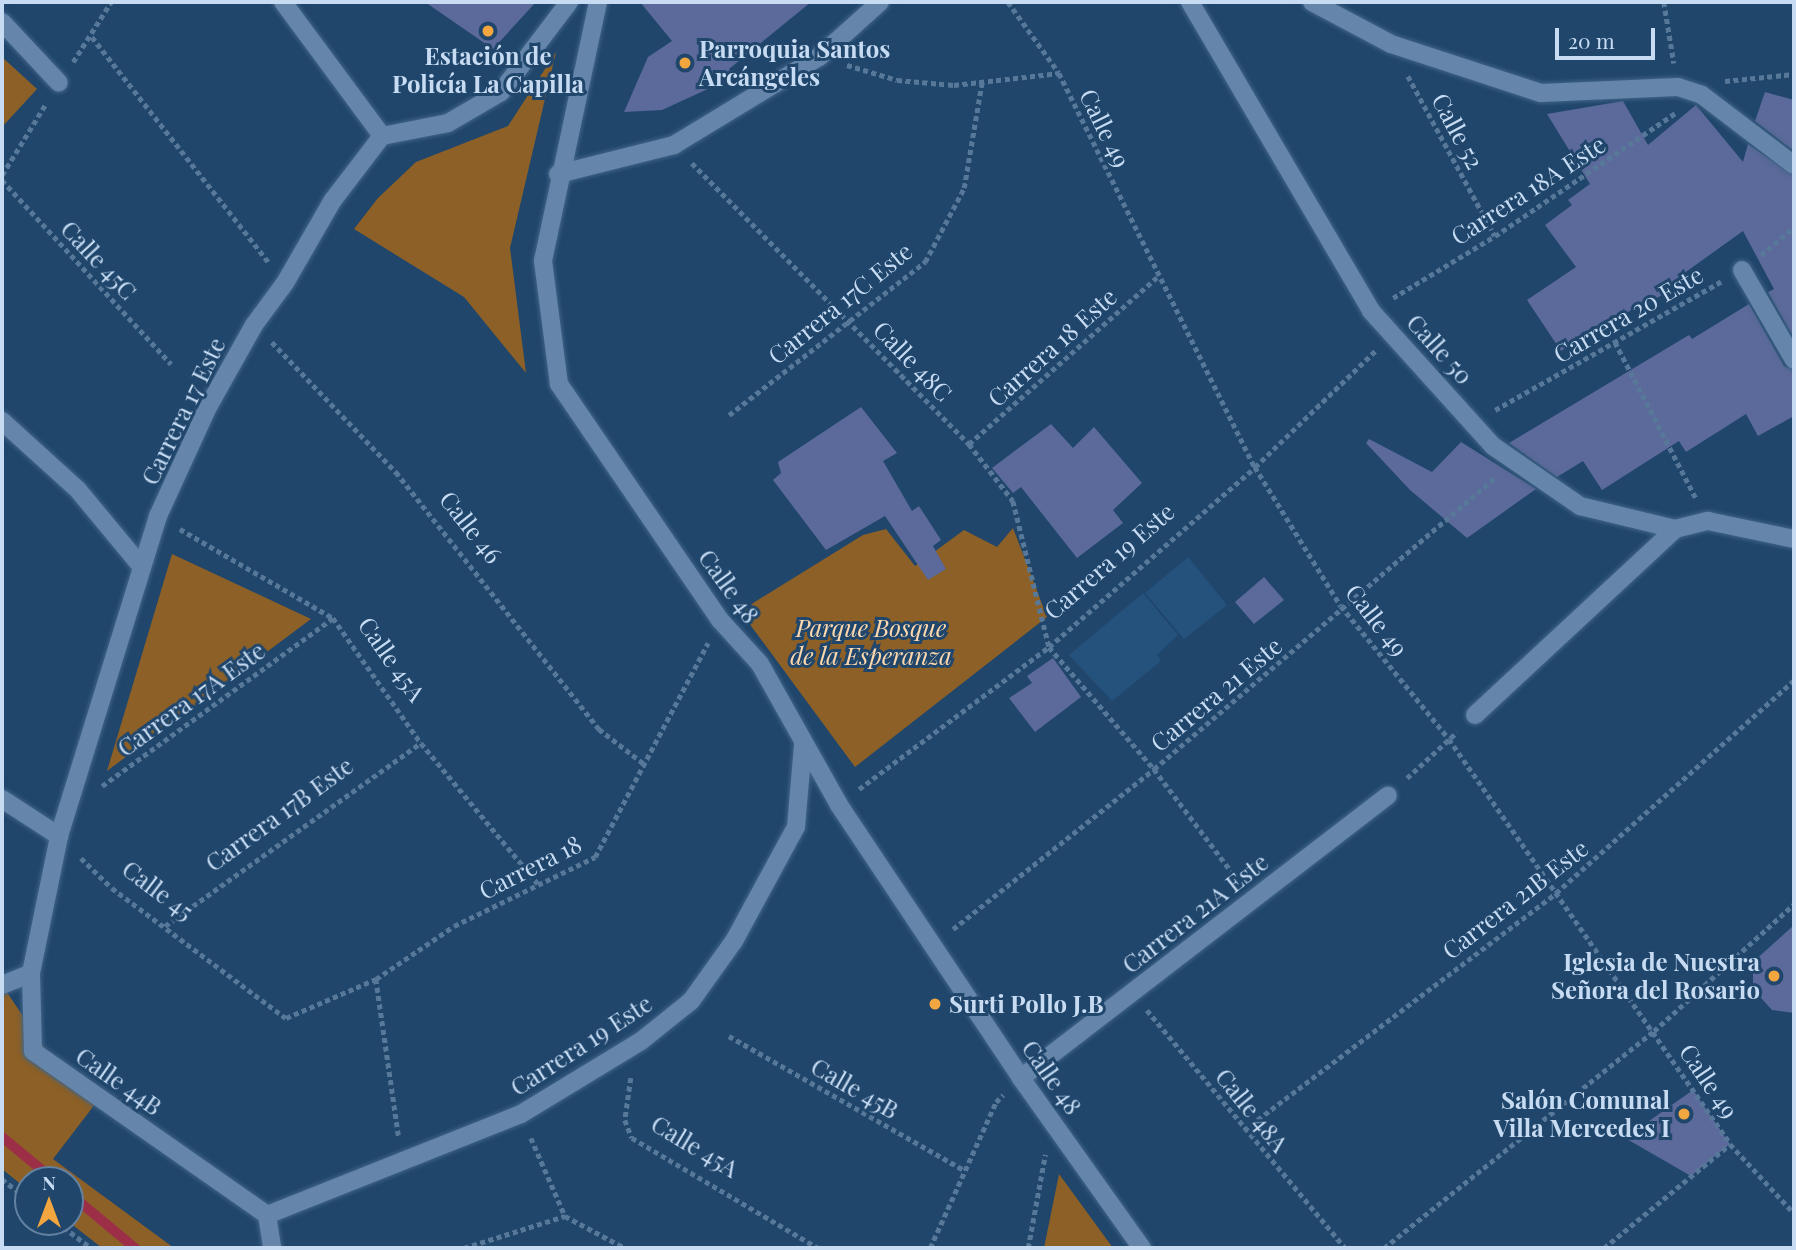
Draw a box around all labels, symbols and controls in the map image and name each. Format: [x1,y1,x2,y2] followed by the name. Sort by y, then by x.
[1558,14,1658,58] scale bar
[480,23,496,39] marker: Estación de Policía La Capilla
[1568,26,1615,54] text: 20 m
[699,35,891,91] place label: Parroquia Santos Arcángeles
[392,42,584,98] place label: Estación de Policía La Capilla
[677,55,693,71] marker: Parroquia Santos Arcángeles
[1074,84,1136,172] street label: Calle 49
[1426,88,1490,174] street label: Calle 52
[1445,129,1611,251] street label: Carrera 18A Este
[55,214,143,306] street label: Calle 45C
[762,236,918,370] street label: Carrera 17C Este
[1548,260,1708,368] street label: Carrera 20 Este
[982,282,1122,412] street label: Carrera 18 Este
[1401,308,1479,390] street label: Calle 50
[868,315,958,407] street label: Calle 48C
[135,332,231,490] street label: Carrera 17 Este
[434,485,508,569] street label: Calle 46
[1038,497,1180,625] street label: Carrera 19 Este
[693,543,765,629] street label: Calle 48
[1340,578,1414,662] street label: Calle 49
[352,611,432,707] street label: Calle 45A
[790,614,952,670] park label: Parque Bosque de la Esperanza
[1145,631,1287,757] street label: Carrera 21 Este
[111,636,271,762] street label: Carrera 17A Este
[199,751,359,877] street label: Carrera 17B Este
[474,829,586,905] street label: Carrera 18
[1436,833,1594,965] street label: Carrera 21B Este
[1116,847,1274,979] street label: Carrera 21A Este
[117,854,199,926] street label: Calle 45
[1551,948,1760,1004] place label: Iglesia de Nuestra Señora del Rosario
[1766,968,1782,984] marker: Iglesia de Nuestra Señora del Rosario
[505,988,657,1102] street label: Carrera 19 Este
[949,990,1104,1018] place label: Surti Pollo J.B
[927,996,943,1012] marker: Surti Pollo J.B
[1016,1034,1088,1120] street label: Calle 48
[1674,1038,1744,1124] street label: Calle 49
[70,1041,168,1121] street label: Calle 44B
[806,1051,904,1125] street label: Calle 45B
[1209,1062,1295,1158] street label: Calle 48A
[1493,1086,1670,1142] place label: Salón Comunal Villa Mercedes I
[1676,1106,1692,1122] marker: Salón Comunal Villa Mercedes I
[646,1109,744,1183] street label: Calle 45A
[14,1166,84,1236] north arrow
[42,1169,56,1195] text: N

